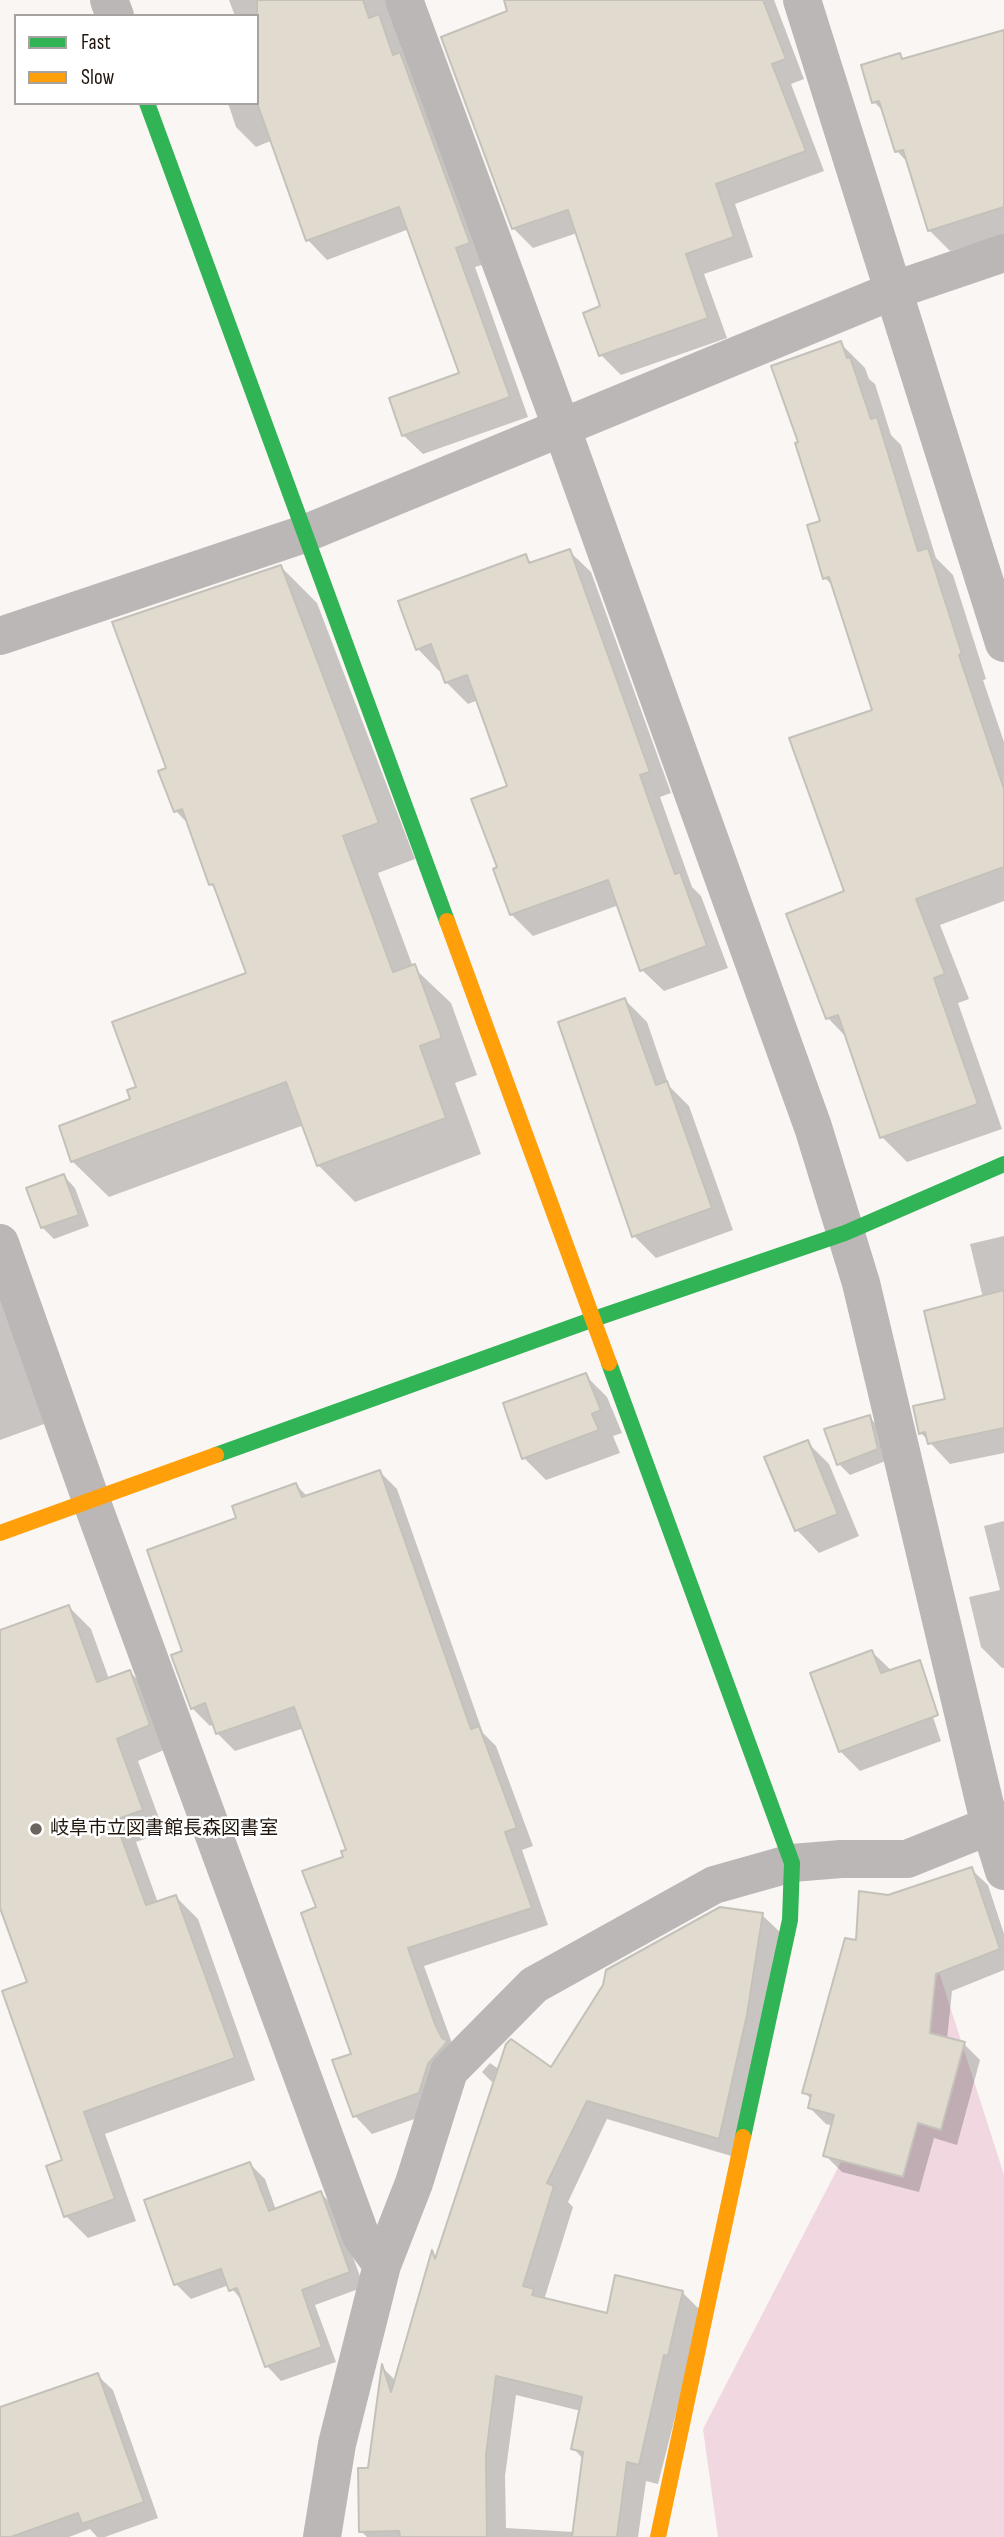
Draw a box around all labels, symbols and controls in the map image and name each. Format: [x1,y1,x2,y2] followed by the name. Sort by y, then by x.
[14,14,259,105] legend
[81,30,111,55] text: Fast
[81,65,114,90] text: Slow
[50,1818,278,1840] place label: 岐阜市立図書館長森図書室
[28,1821,44,1837] marker: 岐阜市立図書館長森図書室

